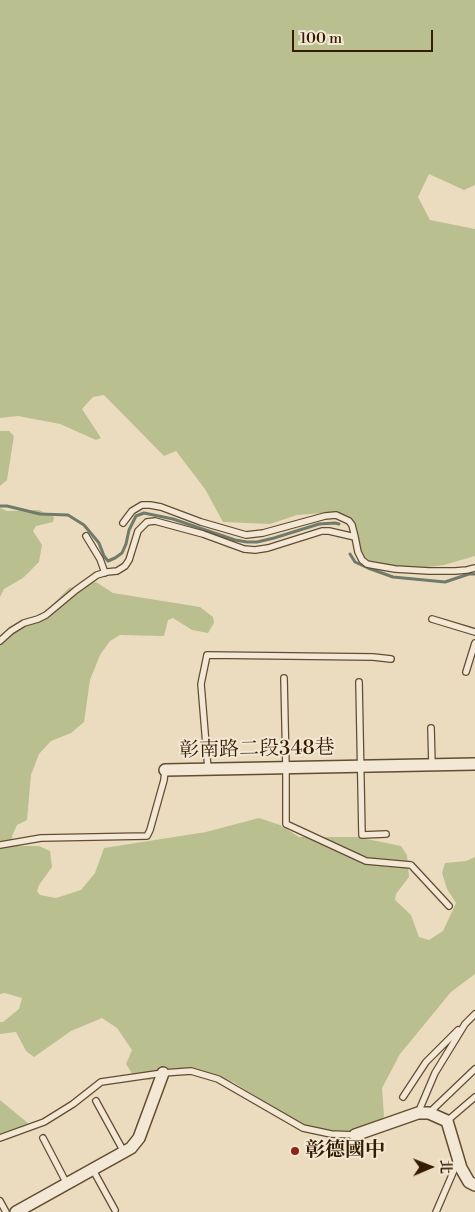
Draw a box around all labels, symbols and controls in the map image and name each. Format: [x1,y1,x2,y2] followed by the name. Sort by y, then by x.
[295,20,436,52] scale bar
[300,29,342,48] text: 100 m
[179,737,335,763] street label: 彰南路二段348巷
[305,1139,385,1163] place label: 彰德國中
[405,1142,455,1192] north arrow
[289,1145,301,1157] marker: 彰德國中
[436,1160,454,1174] text: 北

